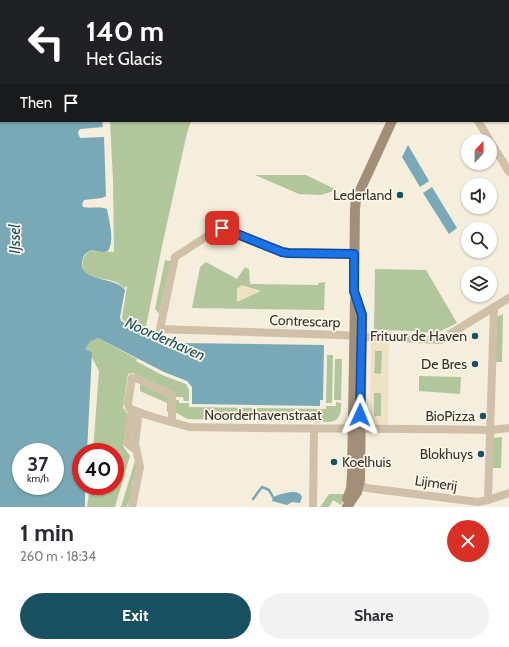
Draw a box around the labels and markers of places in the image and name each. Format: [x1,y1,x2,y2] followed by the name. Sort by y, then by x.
[333,186,392,204] place label: Lederland
[395,190,405,200] marker: Lederland
[205,211,239,245] pin
[370,327,467,345] place label: Frituur de Haven
[470,331,480,341] marker: Frituur de Haven
[421,355,467,373] place label: De Bres
[470,359,480,369] marker: De Bres
[426,407,475,425] place label: BioPizza
[478,411,488,421] marker: BioPizza
[420,445,473,463] place label: Blokhuys
[476,449,486,459] marker: Blokhuys
[342,453,392,471] place label: Koelhuis
[329,457,339,467] marker: Koelhuis

